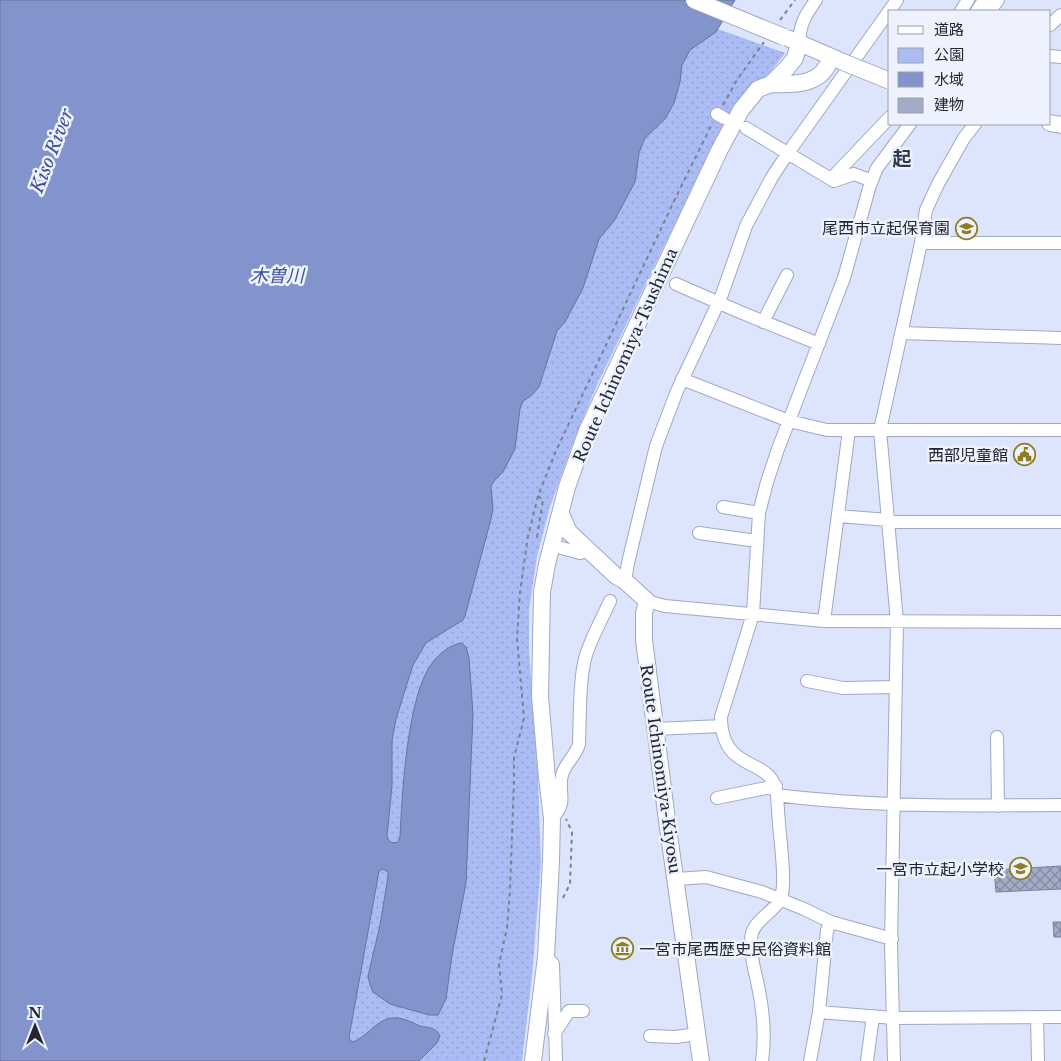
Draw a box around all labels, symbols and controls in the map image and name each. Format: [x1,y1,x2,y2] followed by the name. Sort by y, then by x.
[888,10,1051,125] legend
[934,20,964,39] text: 道路
[934,45,964,64] text: 公園
[934,70,964,89] text: 水域
[934,95,964,114] text: 建物
[26,105,78,197] water label: Kiso River
[892,147,912,170] district label: 起
[954,216,978,240] school or university icon: 尾西市立起保育園
[822,218,950,238] place label: 尾西市立起保育園
[569,244,682,465] street label: Route Ichinomiya-Tsushima
[250,265,306,287] water label: 木曽川
[1012,443,1036,467] public building icon: 西部児童館
[928,445,1008,465] place label: 西部児童館
[636,663,686,875] street label: Route Ichinomiya-Kiyosu
[1008,857,1032,881] school or university icon: 一宮市立起小学校
[876,859,1004,879] place label: 一宮市立起小学校
[611,937,635,961] museum icon: 一宮市尾西歴史民俗資料館
[639,939,831,959] place label: 一宮市尾西歴史民俗資料館
[10,1001,60,1051] north arrow
[28,1004,42,1022] text: N

